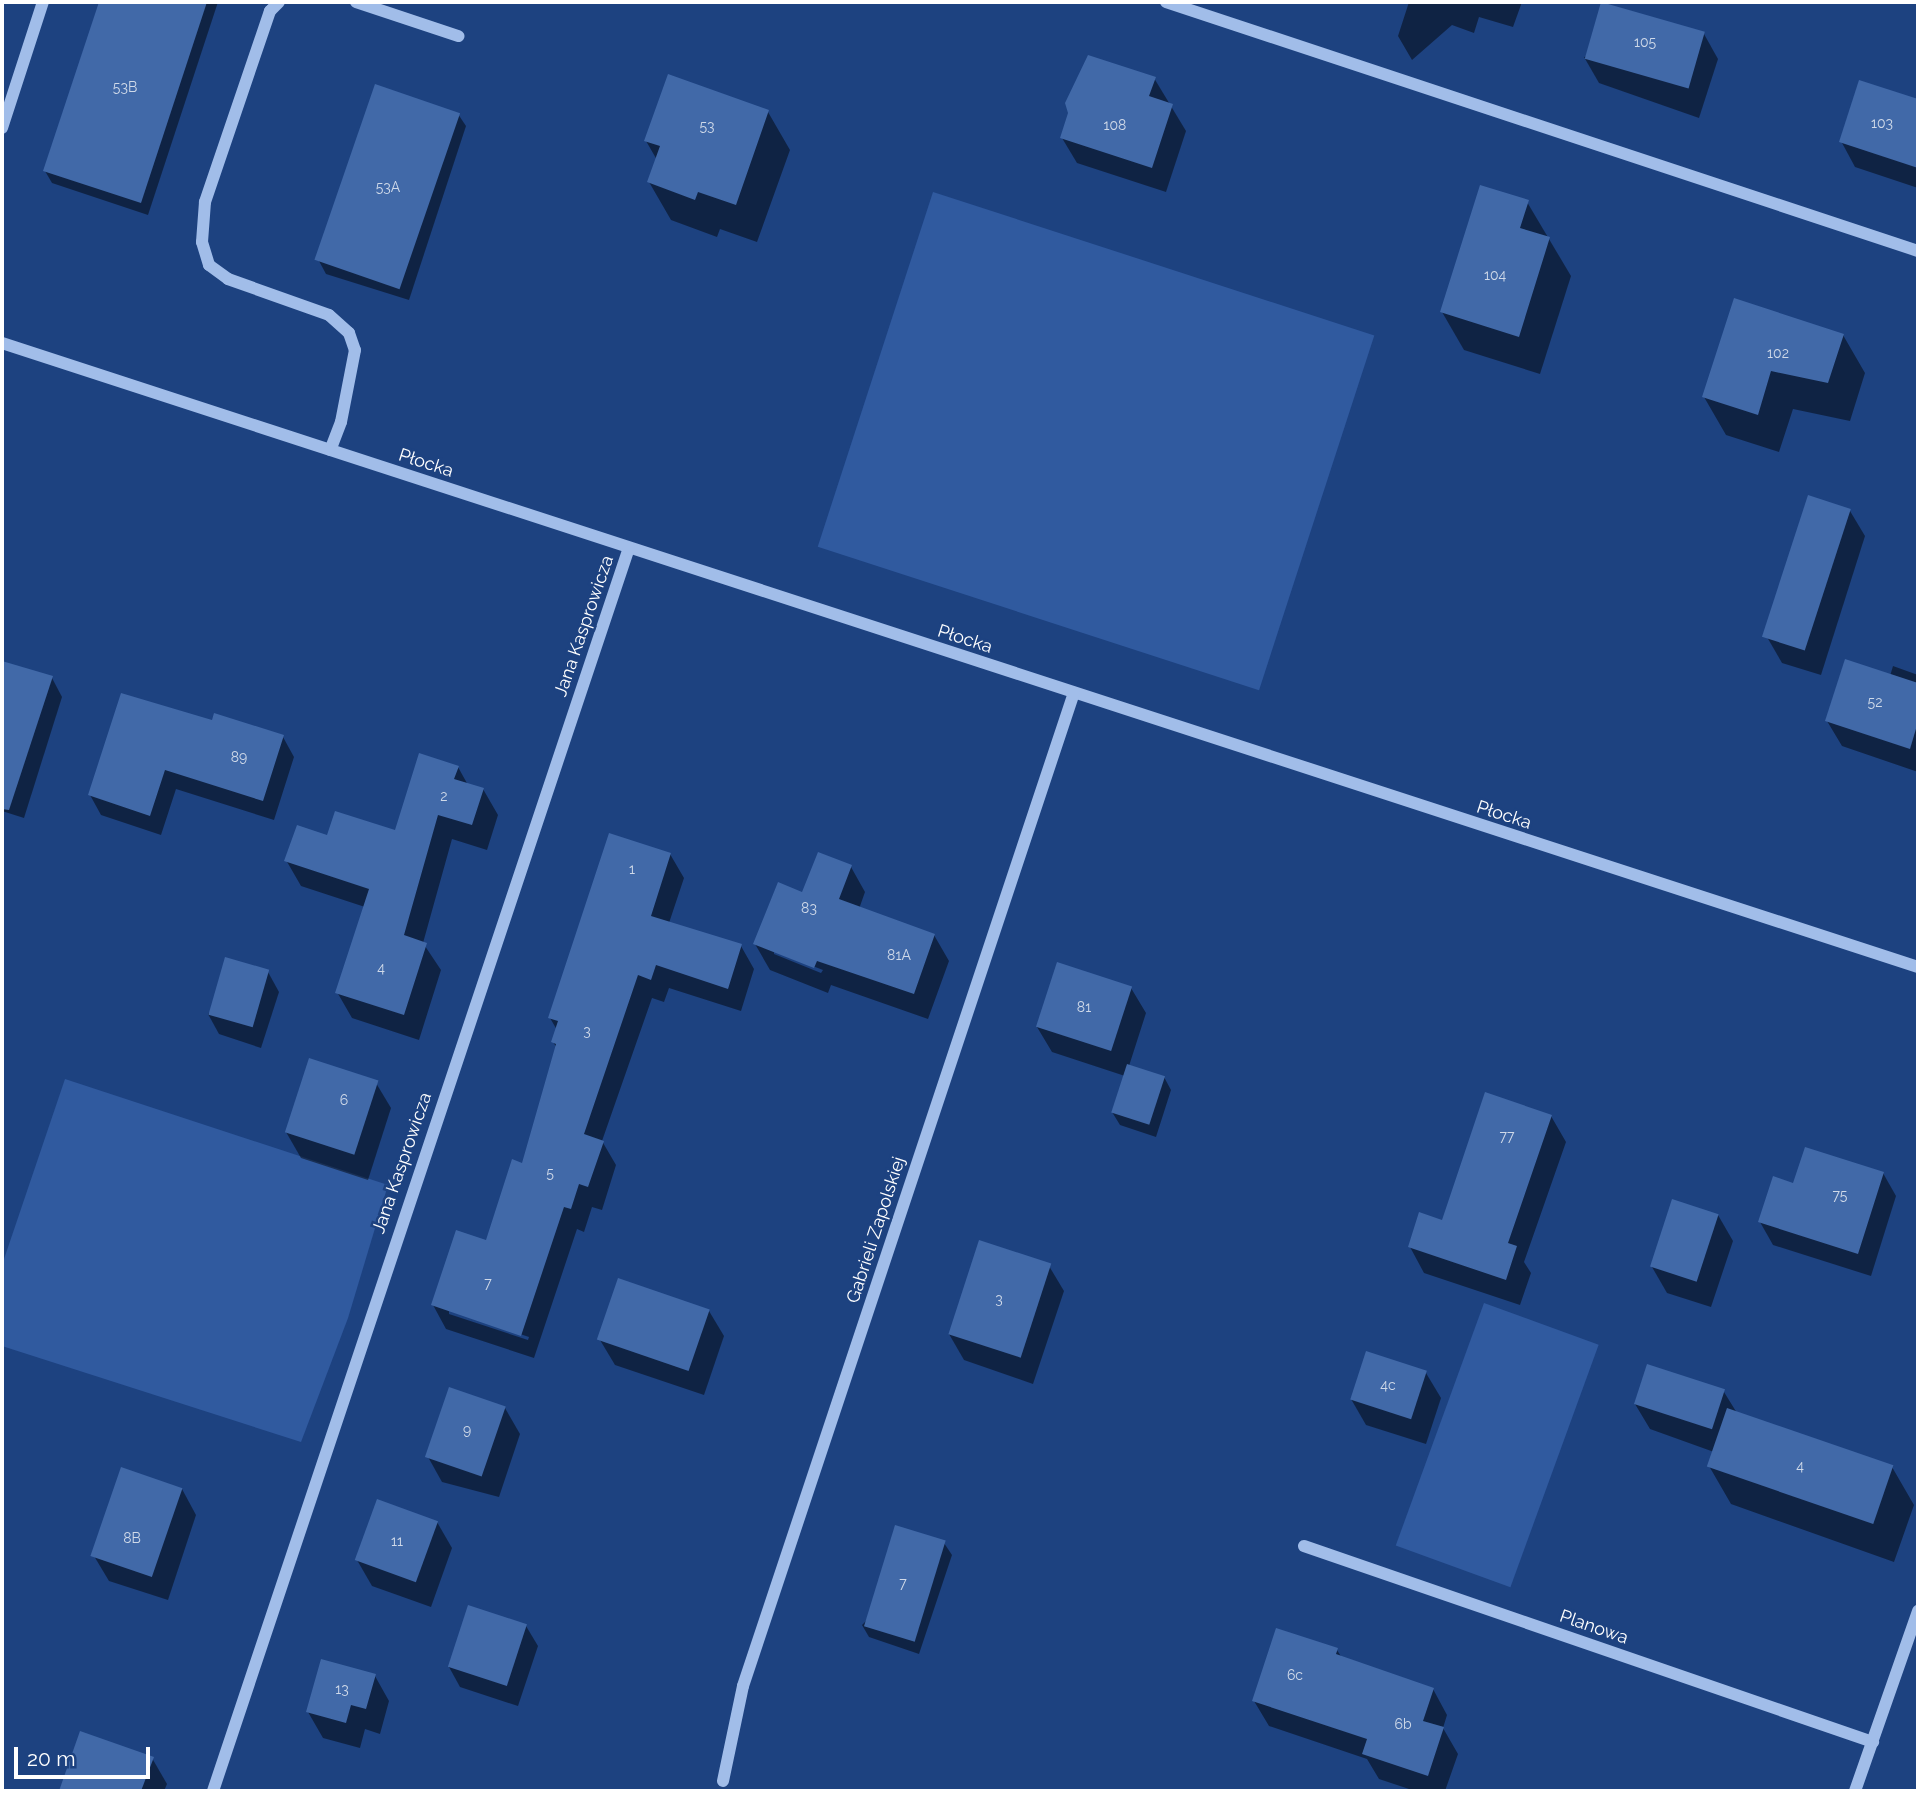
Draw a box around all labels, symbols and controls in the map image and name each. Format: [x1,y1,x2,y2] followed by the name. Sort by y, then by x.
[1634,34,1656,50] house number: 105
[113,79,137,95] house number: 53B
[1871,115,1893,131] house number: 103
[1104,117,1126,133] house number: 108
[699,118,715,134] house number: 53
[376,179,400,195] house number: 53A
[1484,267,1506,283] house number: 104
[1767,345,1789,361] house number: 102
[396,444,456,482] street label: Płocka
[550,553,618,699] street label: Jana Kasprowicza
[935,620,995,658] street label: Płocka
[1868,694,1882,710] house number: 52
[231,749,247,765] house number: 89
[440,788,448,804] house number: 2
[1474,796,1534,834] street label: Płocka
[629,861,635,877] house number: 1
[801,900,817,916] house number: 83
[887,947,911,963] house number: 81A
[377,960,385,976] house number: 4
[1077,999,1091,1015] house number: 81
[583,1023,591,1039] house number: 3
[368,1090,436,1236] street label: Jana Kasprowicza
[340,1092,348,1108] house number: 6
[1500,1128,1514,1144] house number: 77
[842,1154,910,1306] street label: Gabrieli Zapolskiej
[546,1165,554,1181] house number: 5
[1833,1187,1847,1203] house number: 75
[484,1275,492,1291] house number: 7
[995,1291,1003,1307] house number: 3
[1380,1377,1396,1393] house number: 4c
[463,1422,471,1438] house number: 9
[1796,1458,1804,1474] house number: 4
[123,1530,141,1546] house number: 8B
[391,1533,403,1549] house number: 11
[899,1575,907,1591] house number: 7
[1557,1605,1631,1649] street label: Planowa
[1287,1667,1303,1683] house number: 6c
[335,1681,349,1697] house number: 13
[1394,1716,1412,1732] house number: 6b
[18,1734,154,1778] scale bar
[27,1746,75,1771] text: 20 m

